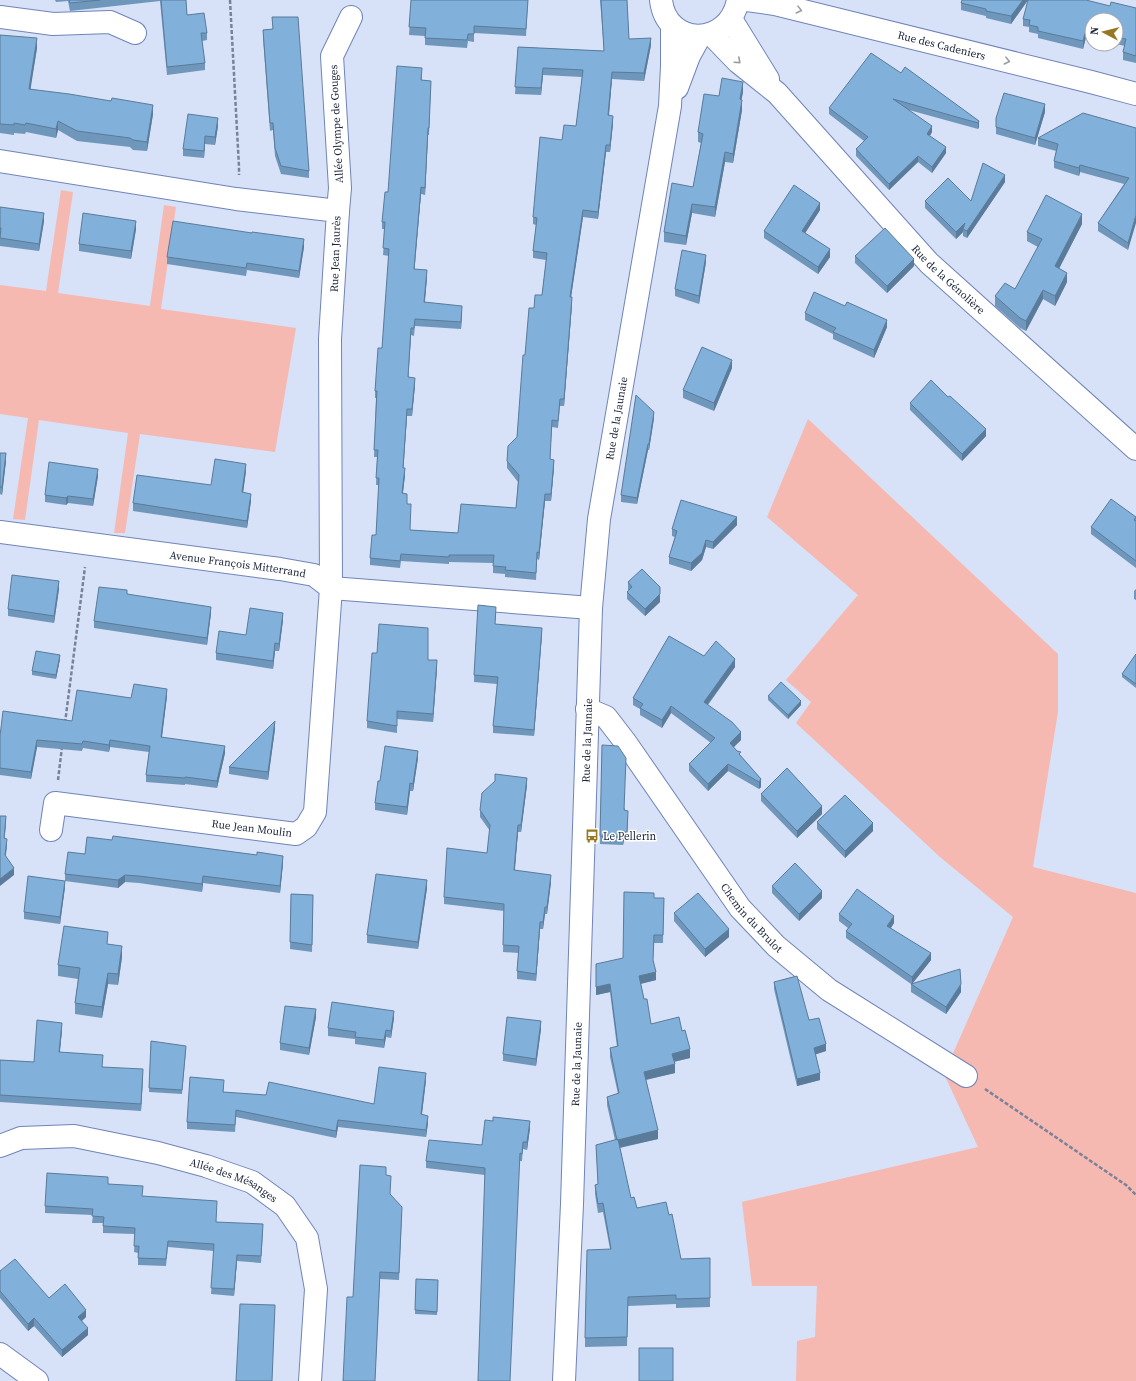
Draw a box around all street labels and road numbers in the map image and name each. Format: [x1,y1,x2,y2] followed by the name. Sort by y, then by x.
[896,28,987,64] street label: Rue des Cadeniers
[326,64,347,184] street label: Allée Olympe de Gouges
[327,215,344,292] street label: Rue Jean Jaurès
[908,242,988,318] street label: Rue de la Génolière
[602,375,631,461] street label: Rue de la Jaunaie
[169,547,308,582] street label: Avenue François Mitterrand
[578,698,596,783] street label: Rue de la Jaunaie
[211,816,293,841] street label: Rue Jean Moulin
[717,880,786,957] street label: Chemin du Brulot
[568,1021,586,1107] street label: Rue de la Jaunaie
[188,1155,281,1206] street label: Allée des Mésanges

